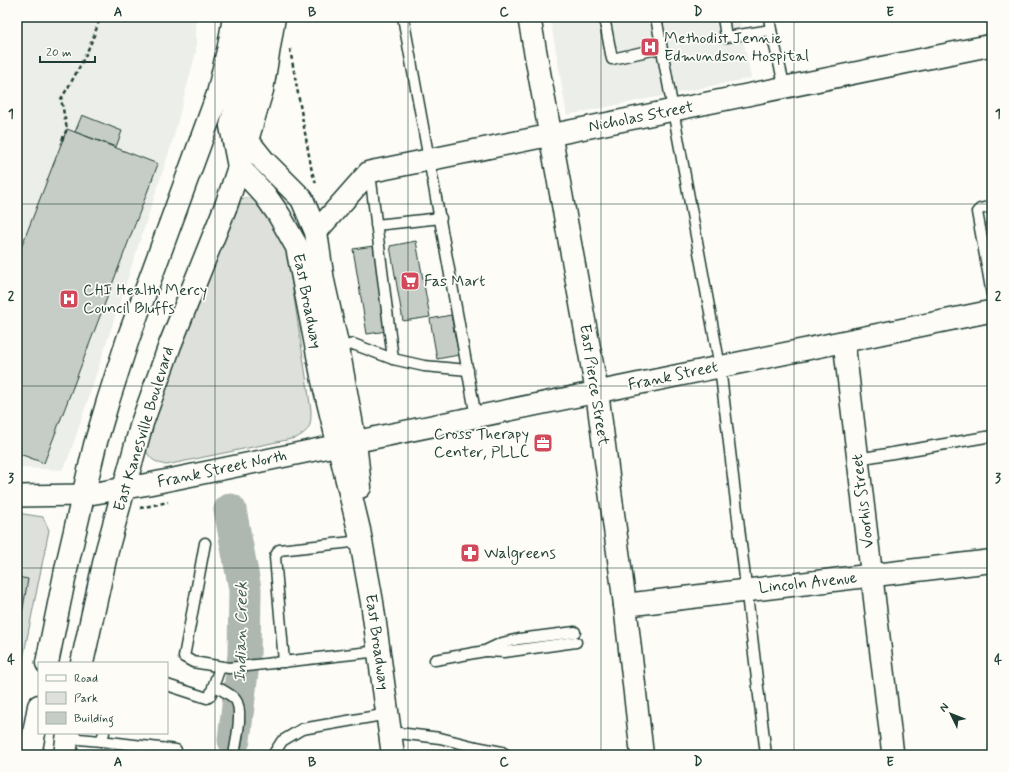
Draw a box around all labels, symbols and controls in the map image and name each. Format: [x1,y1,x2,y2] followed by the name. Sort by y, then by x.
[114,4,122,21] text: A
[308,4,317,21] text: B
[499,4,509,21] text: C
[694,4,703,21] text: D
[886,4,894,21] text: E
[664,28,809,67] place label: Methodist Jennie Edmundson Hospital
[639,36,661,58] hospital icon: Methodist Jennie Edmundson Hospital
[40,38,95,64] scale bar
[46,45,72,61] text: 20 m
[587,96,696,137] street label: Nicholas Street
[8,106,14,123] text: 1
[995,106,1001,123] text: 1
[287,252,327,350] street label: East Broadway
[399,270,421,292] supermarket icon: Fas Mart
[424,271,485,292] place label: Fas Mart
[83,280,207,319] place label: CHI Health Mercy Council Bluffs
[8,288,15,305] text: 2
[58,288,80,310] hospital icon: CHI Health Mercy Council Bluffs
[995,288,1002,305] text: 2
[574,323,614,448] street label: East Pierce Street
[109,344,179,514] street label: East Kanesville Boulevard
[626,356,720,396] street label: Frank Street
[434,424,529,463] place label: Cross Therapy Center, PLLC
[532,432,554,454] office icon: Cross Therapy Center, PLLC
[155,445,289,493] street label: Frank Street North
[847,453,879,549] street label: Voorhis Street
[8,470,14,487] text: 3
[995,470,1001,487] text: 3
[459,542,481,564] pharmacy icon: Walgreens
[484,543,556,565] place label: Walgreens
[758,567,859,599] street label: Lincoln Avenue
[229,581,253,682] water label: Indian Creek
[360,593,394,691] street label: East Broadway
[7,652,15,669] text: 4
[994,652,1002,669] text: 4
[38,662,168,734] legend
[74,671,98,687] text: Road
[74,691,98,707] text: Park
[931,694,971,734] north arrow
[937,700,952,715] text: N
[74,711,114,728] text: Building
[114,754,122,771] text: A
[308,754,317,771] text: B
[499,754,509,771] text: C
[694,754,703,771] text: D
[886,754,894,771] text: E

